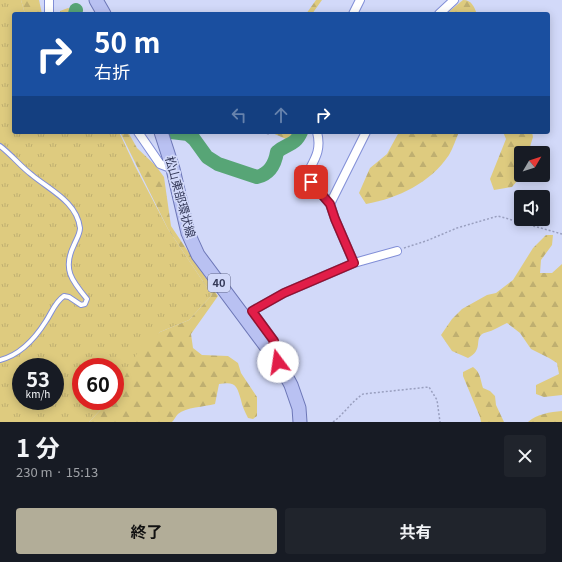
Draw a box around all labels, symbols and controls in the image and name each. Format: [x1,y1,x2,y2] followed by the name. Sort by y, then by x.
[94,21,160,61] text: 50 m
[28,28,80,80] icon: right
[94,58,130,84] text: 右折
[228,104,250,126] icon: left
[270,104,292,126] icon: ahead
[312,104,334,126] icon: right
[514,146,550,182] north arrow
[514,146,550,226] map controls
[162,154,201,239] street label: 松山東部環状線
[294,165,328,199] pin
[300,171,322,193] icon: arrive
[514,190,550,226] button: sound
[208,274,230,292] road number: 40
[257,341,299,383] position arrow
[72,358,124,410] speed limit sign: 60
[26,364,50,393] text: 53
[26,386,50,401] text: km/h
[16,429,60,464] text: 1 分
[504,435,546,477] button: close
[16,462,98,481] text: 230 m · 15:13
[16,508,277,554] button: 終了
[285,508,546,554] button: 共有

